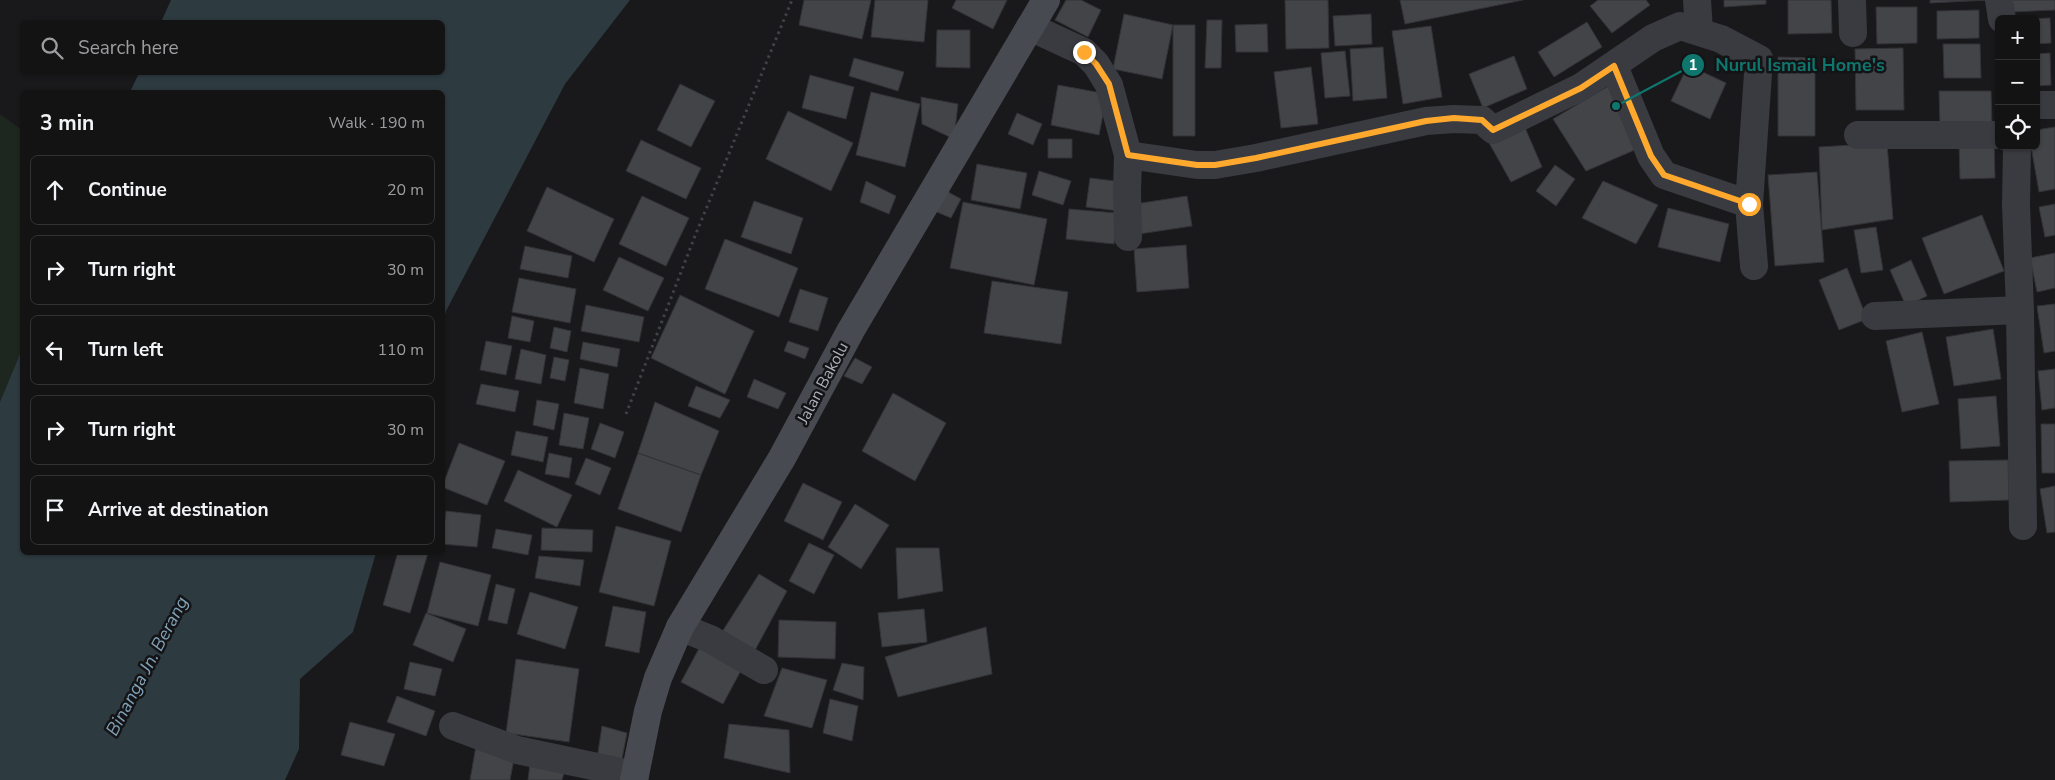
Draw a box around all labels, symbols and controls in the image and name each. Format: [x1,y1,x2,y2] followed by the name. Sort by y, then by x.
[1995,15,2040,150] map controls
[1995,15,2040,60] button: +
[20,20,445,75] search box
[38,34,66,62] icon: search
[78,35,179,61] text: Search here
[1073,41,1096,64] route end
[1681,48,1895,81] callout: Nurul Ismail Home's
[1715,53,1885,77] text: Nurul Ismail Home's
[1688,55,1698,75] text: 1
[1995,60,2040,105] button: −
[1995,105,2040,150] button: locate
[40,109,94,137] text: 3 min
[329,112,425,134] text: Walk · 190 m
[41,176,69,204] icon: ahead
[88,177,167,203] text: Continue
[387,179,424,201] text: 20 m
[1738,193,1761,216] route start
[41,256,69,284] icon: right
[88,257,175,283] text: Turn right
[387,259,424,281] text: 30 m
[41,336,69,364] icon: left
[88,337,163,363] text: Turn left
[792,338,854,429] street label: Jalan Bakolu
[377,339,424,361] text: 110 m
[41,416,69,444] icon: right
[88,417,175,443] text: Turn right
[387,419,424,441] text: 30 m
[41,496,69,524] icon: arrive
[88,497,269,523] text: Arrive at destination
[100,592,194,740] water label: Binanga Jn. Berang

